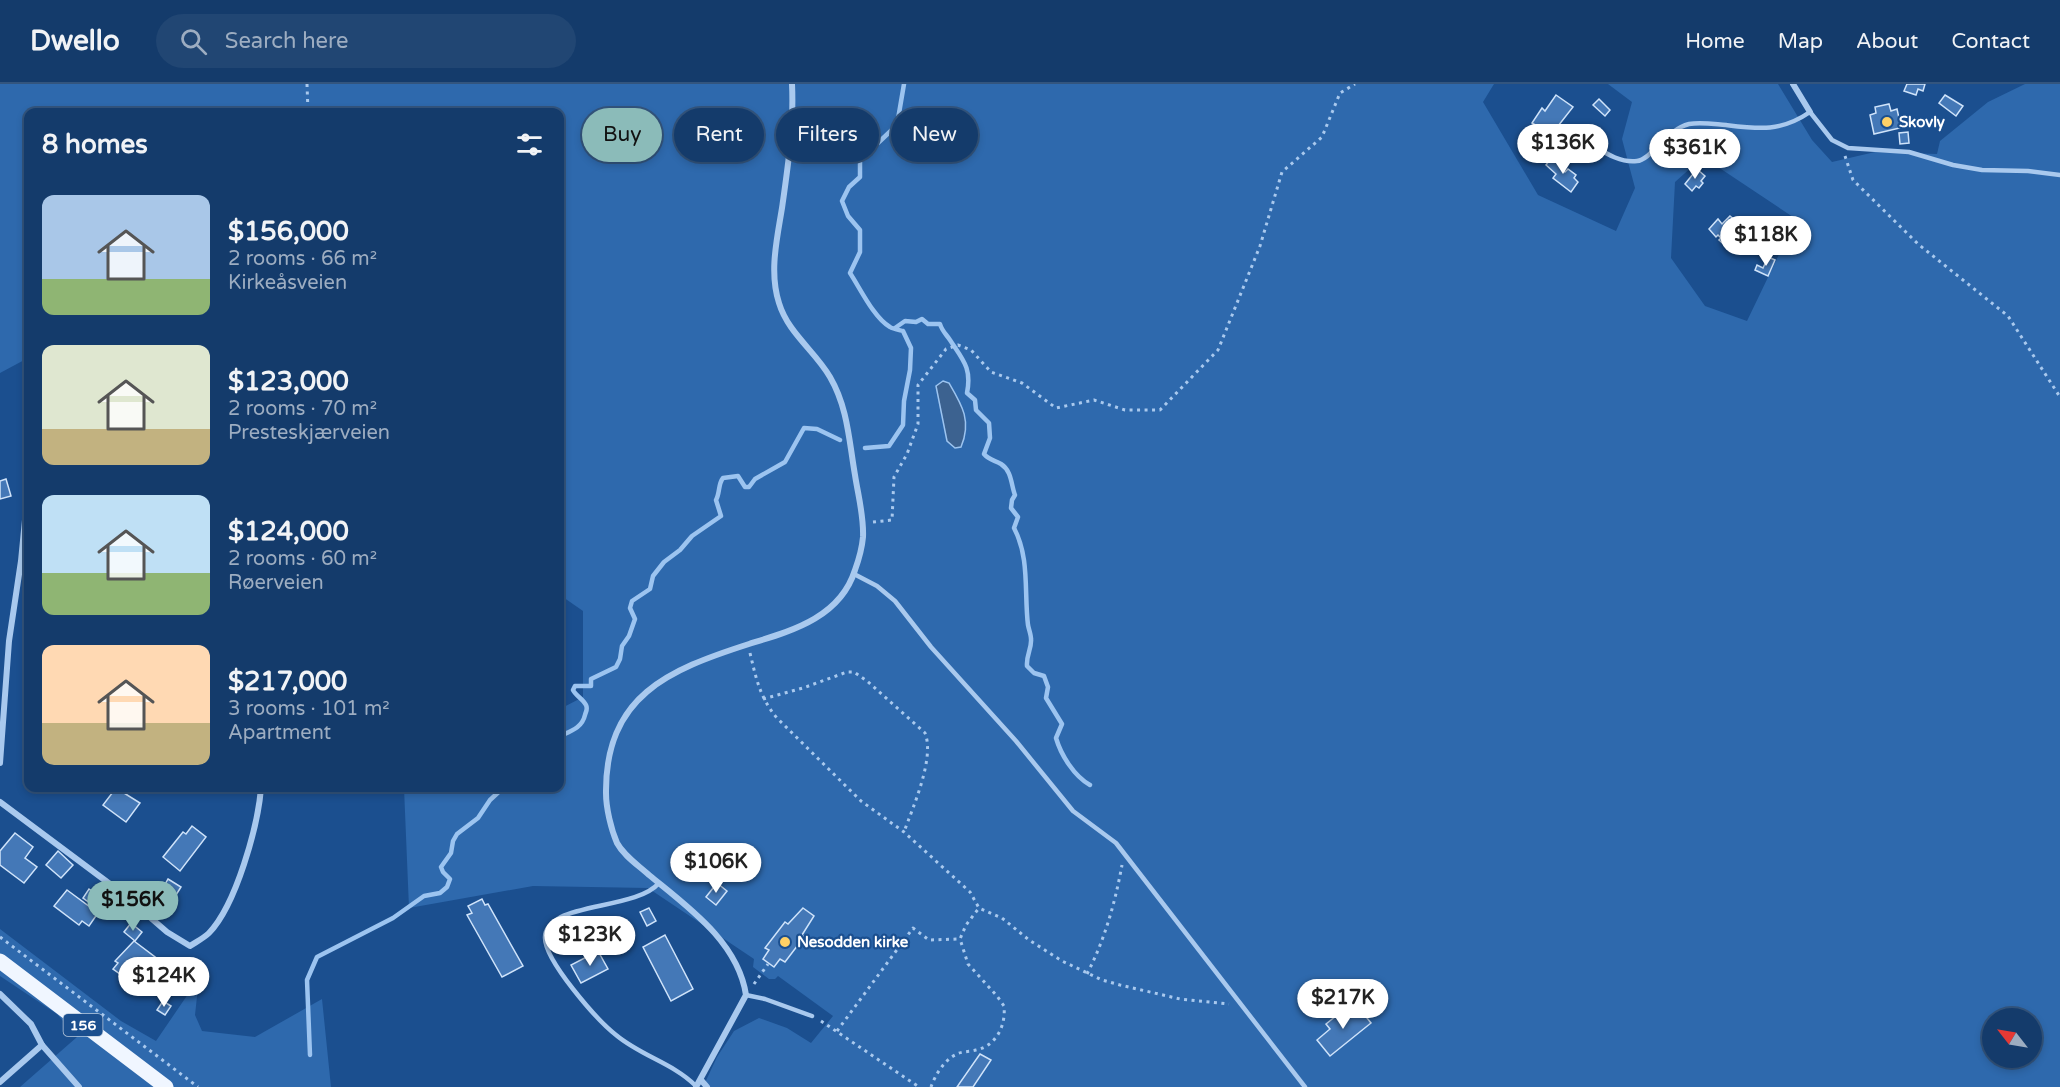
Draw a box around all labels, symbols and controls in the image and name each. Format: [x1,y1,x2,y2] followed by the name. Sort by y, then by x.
[156,14,576,68] search box
[30,24,120,58] text: Dwello
[177,25,210,58] icon: search
[225,28,349,54] text: Search here
[1685,29,1745,54] text: Home
[1778,29,1823,54] text: Map
[1856,29,1918,54] text: About
[1951,29,2030,54] text: Contact
[582,108,662,162] chip: Buy
[674,108,764,162] chip: Rent
[776,108,879,162] chip: Filters
[891,108,978,162] chip: New
[1899,113,1945,132] place label: Skovly
[1880,115,1894,129] marker: Skovly
[1521,124,1605,175] pin: $136K
[513,128,546,161] icon: filters
[42,129,148,160] text: 8 homes
[1653,129,1737,180] pin: $361K
[1531,131,1595,155] text: $136K
[1663,136,1727,160] text: $361K
[228,216,349,247] text: $156,000
[1724,216,1808,267] pin: $118K
[90,219,162,291] icon: home
[1734,223,1798,247] text: $118K
[228,247,377,271] text: 2 rooms · 66 m²
[228,271,347,295] text: Kirkeåsveien
[228,366,349,397] text: $123,000
[90,369,162,441] icon: home
[228,397,377,421] text: 2 rooms · 70 m²
[228,421,390,445] text: Presteskjærveien
[228,516,349,547] text: $124,000
[90,519,162,591] icon: home
[228,547,377,571] text: 2 rooms · 60 m²
[228,571,324,595] text: Røerveien
[228,666,347,697] text: $217,000
[90,669,162,741] icon: home
[228,697,390,721] text: 3 rooms · 101 m²
[228,721,331,745] text: Apartment
[674,843,758,894] pin: $106K
[684,850,748,874] text: $106K
[91,881,175,932] pin: $156K
[101,888,165,912] text: $156K
[548,916,632,967] pin: $123K
[558,923,622,947] text: $123K
[797,933,909,951] place label: Nesodden kirke
[778,935,792,949] marker: Nesodden kirke
[122,957,206,1008] pin: $124K
[132,964,196,988] text: $124K
[1301,979,1385,1030] pin: $217K
[1311,986,1375,1010] text: $217K
[1982,1008,2042,1068] north arrow
[1982,1008,2042,1068] map controls
[64,1014,103,1036] road number: 156

